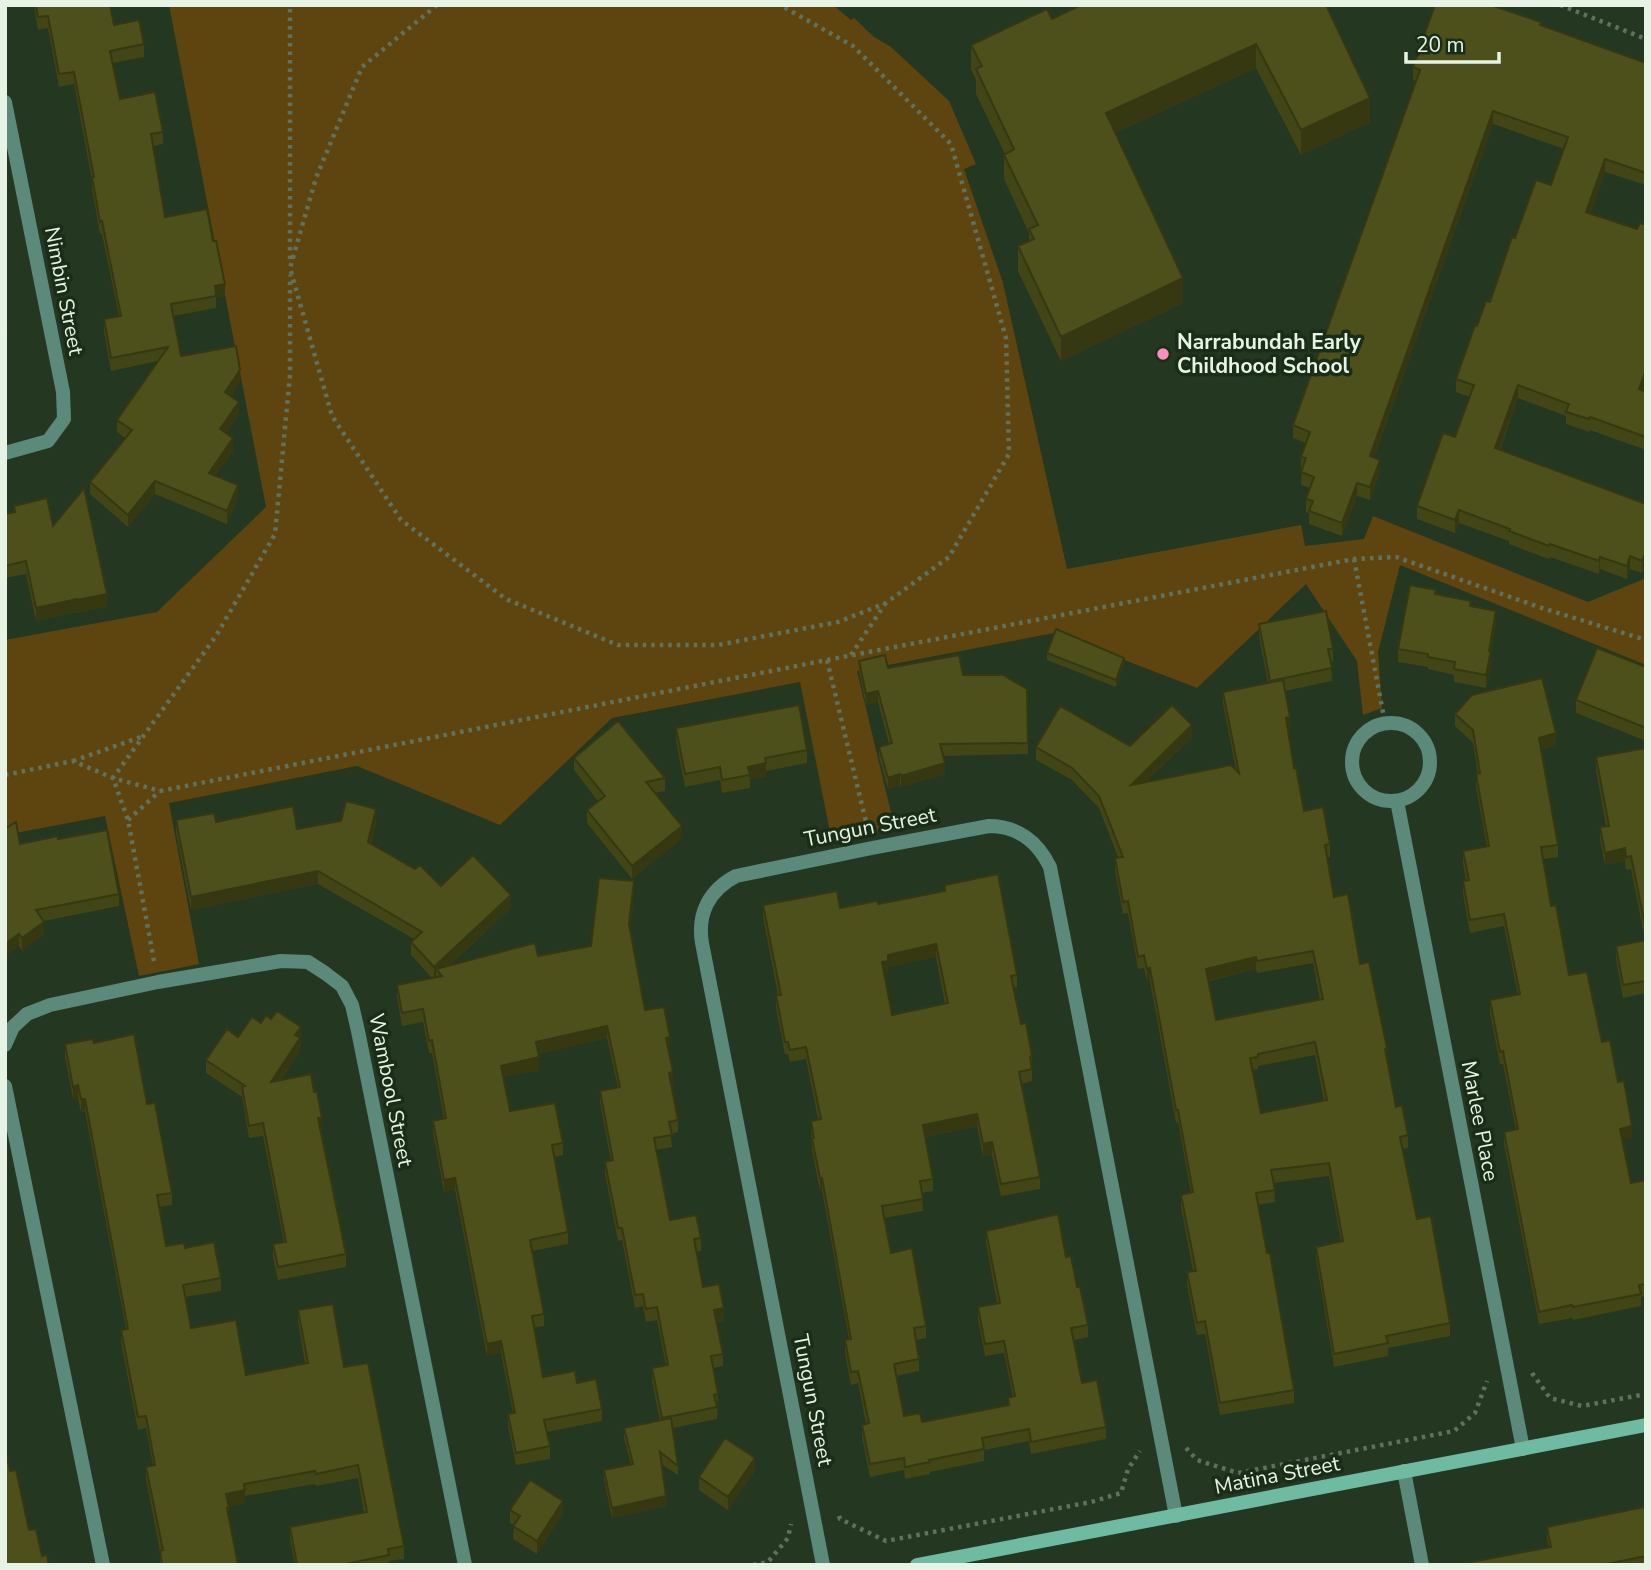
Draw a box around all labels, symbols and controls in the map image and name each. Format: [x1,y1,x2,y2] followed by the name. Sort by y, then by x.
[1406,21,1499,65] scale bar
[1416,31,1465,59] text: 20 m
[38,224,90,358] street label: Nimbin Street
[1177,328,1362,380] place label: Narrabundah Early Childhood School
[1155,346,1171,362] marker: Narrabundah Early Childhood School
[802,800,939,853] street label: Tungun Street
[362,1011,420,1170] street label: Wambool Street
[1455,1059,1505,1183] street label: Marlee Place
[787,1332,840,1469] street label: Tungun Street
[1212,1449,1343,1501] street label: Matina Street

